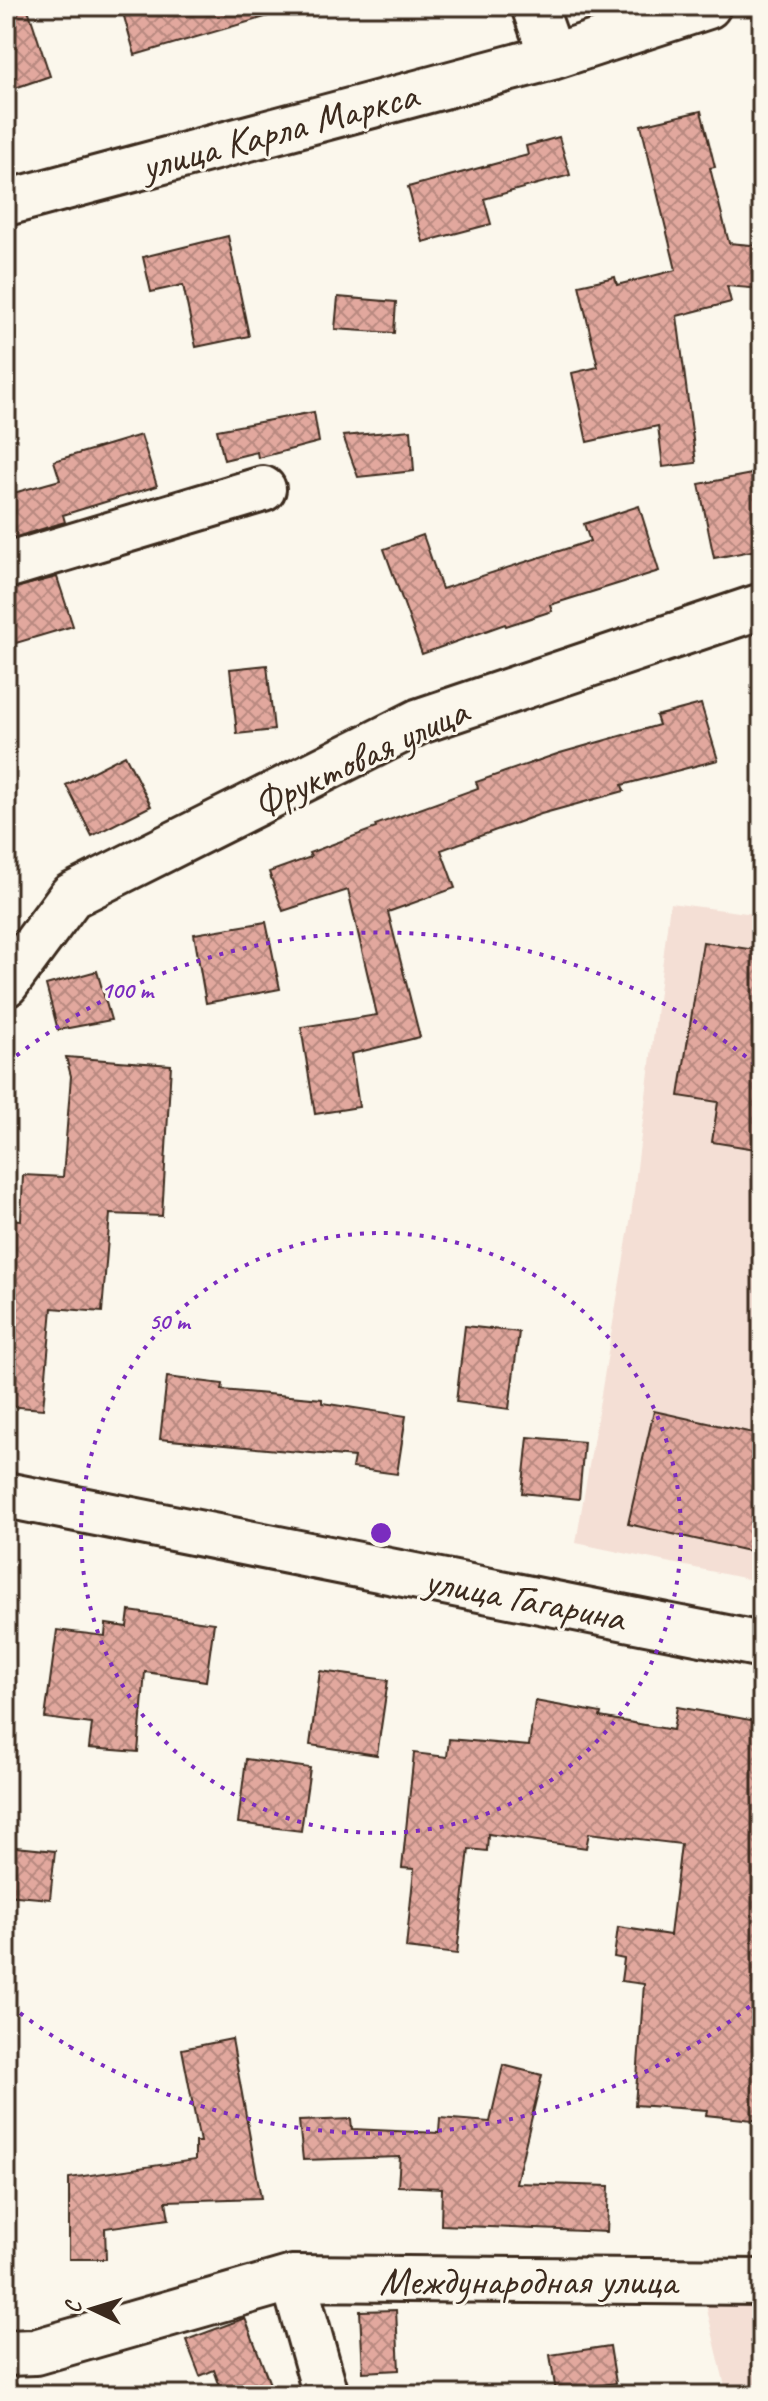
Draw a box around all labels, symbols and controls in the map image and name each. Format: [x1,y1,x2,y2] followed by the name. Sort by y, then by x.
[134,69,425,192] street label: улица Карла Маркса
[245,685,478,829] street label: Фруктовая улица
[101,975,155,1005] text: 100 m
[149,1306,192,1336] text: 50 m
[367,1519,395,1547] centre of rings
[419,1555,631,1643] street label: улица Гагарина
[379,2256,680,2306] street label: Международная улица
[52,2269,132,2349] north arrow
[59,2298,88,2314] text: С

